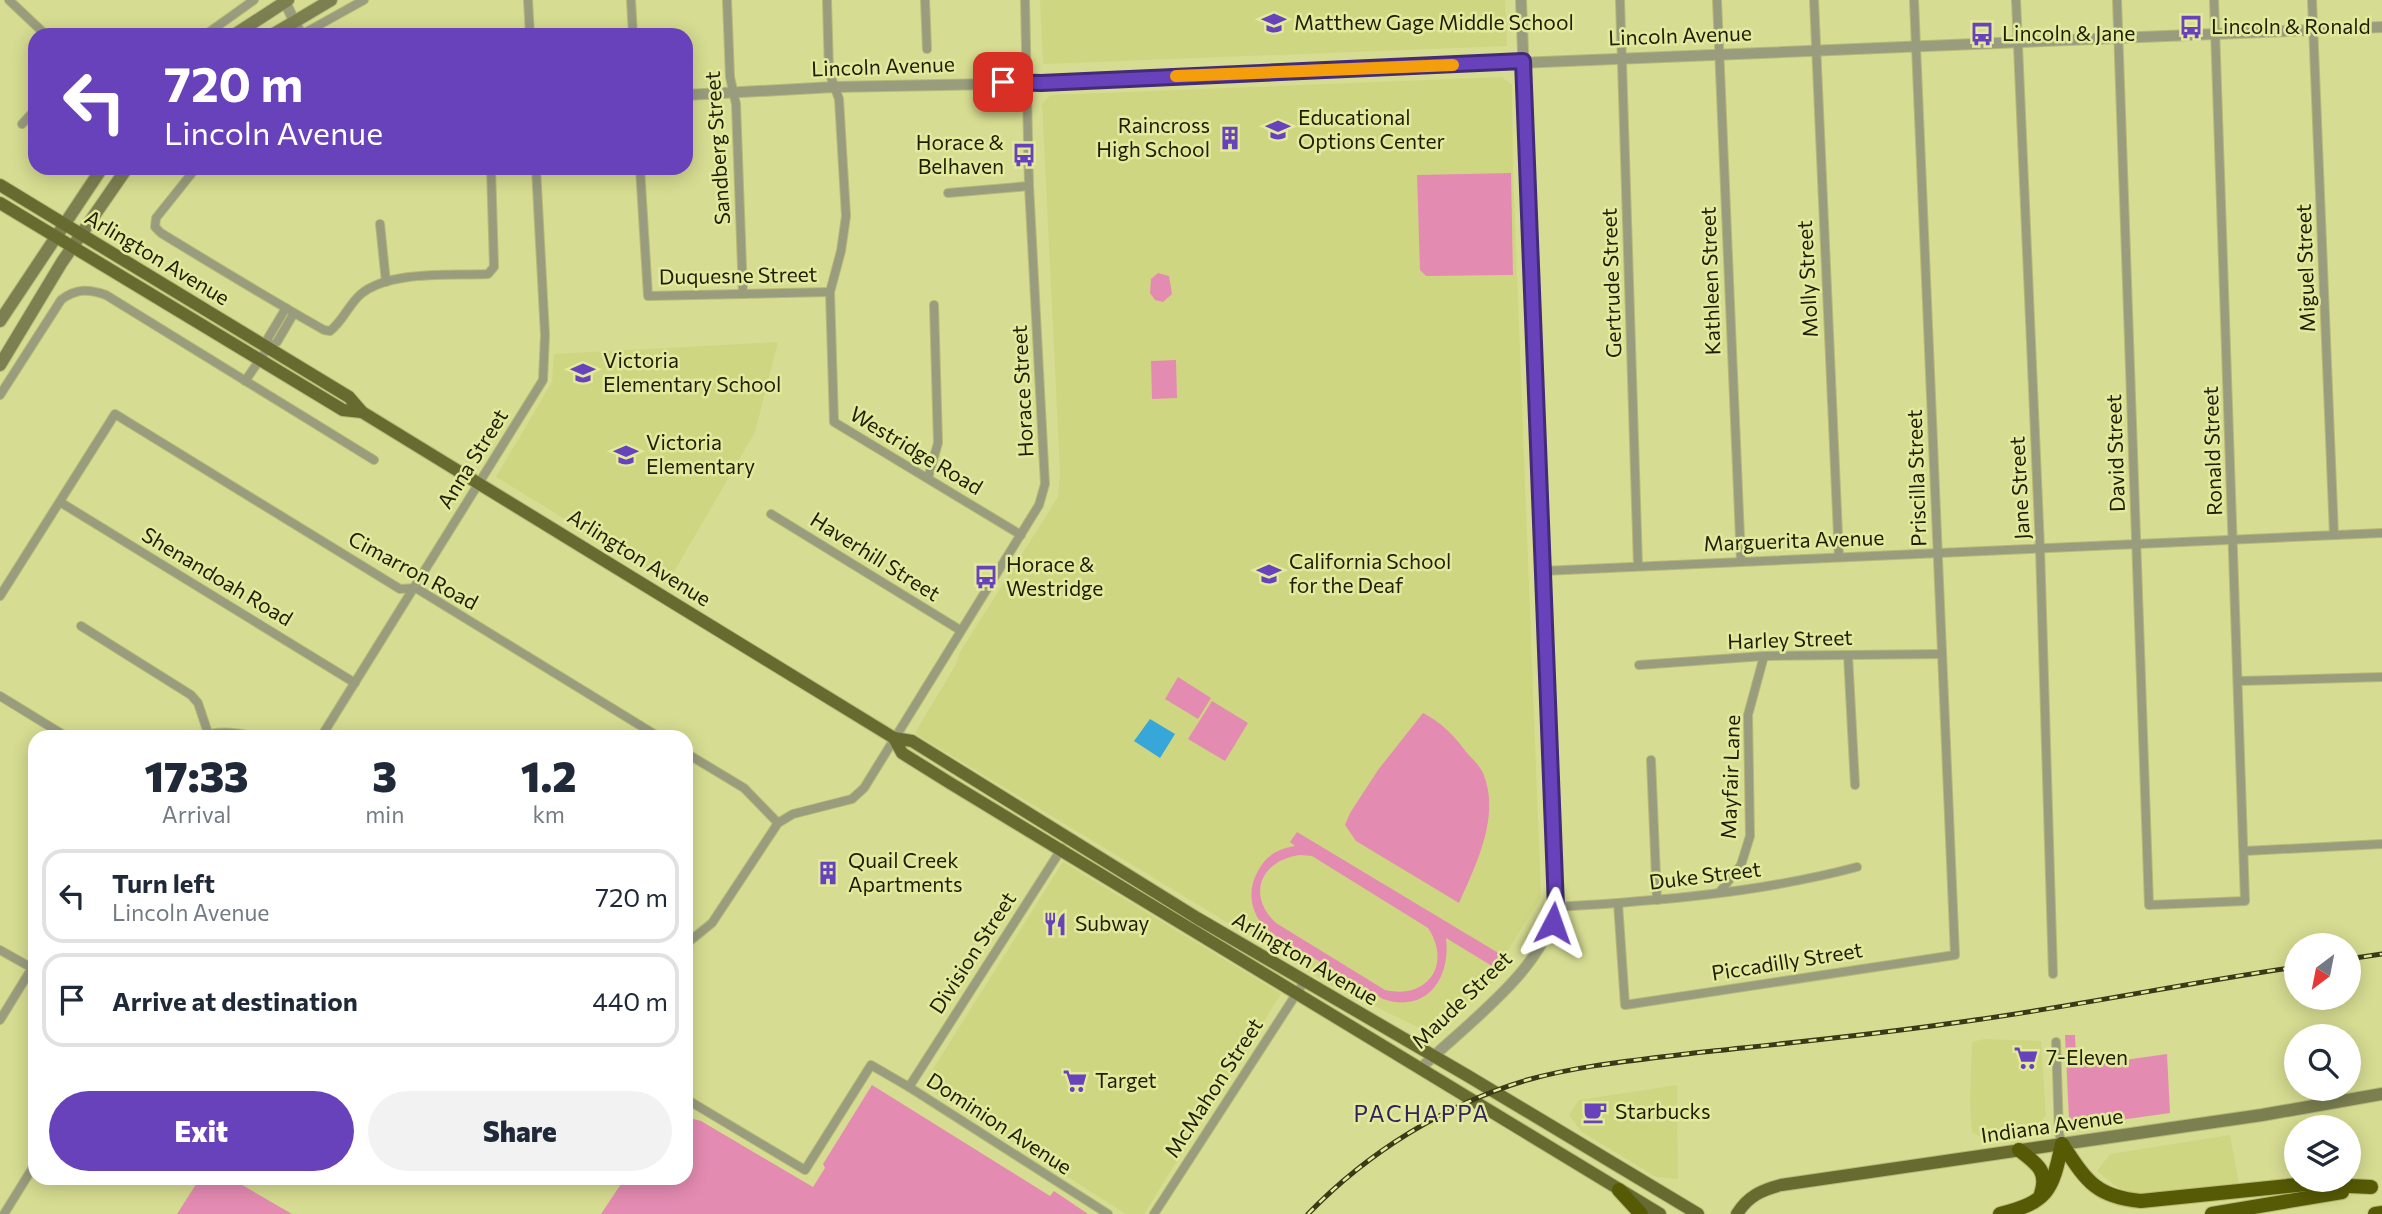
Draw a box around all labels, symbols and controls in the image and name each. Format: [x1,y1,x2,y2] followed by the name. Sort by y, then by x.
[1260,9,1288,37] school or university icon: Matthew Gage Middle School
[1294,9,1574,34] place label: Matthew Gage Middle School
[2177,13,2205,41] bus stop icon: Lincoln & Ronald
[2211,13,2371,38] place label: Lincoln & Ronald
[1608,19,1752,50] street label: Lincoln Avenue
[1968,20,1996,48] bus stop icon: Lincoln & Jane
[2002,20,2135,45] place label: Lincoln & Jane
[811,50,955,81] street label: Lincoln Avenue
[164,52,303,112] text: 720 m
[973,52,1033,112] pin
[49,56,140,147] icon: left
[984,63,1022,101] icon: arrive
[699,70,734,226] street label: Sandberg Street
[1298,104,1445,153] place label: Educational Options Center
[164,112,383,152] text: Lincoln Avenue
[1096,112,1210,161] place label: Raincross High School
[1264,116,1292,144] school or university icon: Educational Options Center
[1216,124,1244,152] building icon: Raincross High School
[916,129,1005,178] place label: Horace & Belhaven
[1010,141,1038,169] bus stop icon: Horace & Belhaven
[2290,203,2319,333] street label: Miguel Street
[81,204,235,310] street label: Arlington Avenue
[1694,206,1725,356] street label: Kathleen Street
[1595,208,1626,359] street label: Gertrude Street
[1791,220,1822,338] street label: Molly Street
[659,261,817,288] street label: Duquesne Street
[1006,324,1037,458] street label: Horace Street
[603,347,781,396] place label: Victoria Elementary School
[569,359,597,387] school or university icon: Victoria Elementary School
[2197,386,2226,516] street label: Ronald Street
[2100,394,2129,512] street label: David Street
[846,400,988,499] street label: Westridge Road
[431,404,512,513] street label: Anna Street
[1901,409,1930,547] street label: Priscilla Street
[646,429,755,478] place label: Victoria Elementary
[2003,436,2034,540] street label: Jane Street
[612,441,640,469] school or university icon: Victoria Elementary
[564,503,716,611] street label: Arlington Avenue
[806,506,945,605] street label: Haverhill Street
[138,521,298,631] street label: Shenandoah Road
[1703,524,1885,555] street label: Marguerita Avenue
[345,525,483,614] street label: Cimarron Road
[1289,548,1451,597] place label: California School for the Deaf
[1006,551,1103,600] place label: Horace & Westridge
[1255,560,1283,588] school or university icon: California School for the Deaf
[972,563,1000,591] bus stop icon: Horace & Westridge
[1727,624,1853,653] street label: Harley Street
[1715,714,1744,840] street label: Mayfair Lane
[145,749,249,801] text: 17:33
[372,749,397,801] text: 3
[521,749,576,801] text: 1.2
[162,800,231,828] text: Arrival
[365,800,404,828] text: min
[532,800,565,828] text: km
[848,847,963,896] place label: Quail Creek Apartments
[1647,855,1762,894] street label: Duke Street
[814,859,842,887] building icon: Quail Creek Apartments
[112,867,215,898] text: Turn left
[53,877,91,915] icon: left
[595,881,668,912] text: 720 m
[1516,886,1590,960] position arrow
[923,887,1020,1018] street label: Division Street
[112,898,269,926] text: Lincoln Avenue
[1228,906,1383,1010] street label: Arlington Avenue
[1041,910,1069,938] restaurant icon: Subway
[1075,910,1150,935] place label: Subway
[2284,933,2361,1010] north arrow
[2284,933,2361,1192] map controls
[1709,936,1864,985] street label: Piccadilly Street
[1406,945,1516,1053] street label: Maude Street
[53,981,91,1019] icon: arrive
[112,985,358,1016] text: Arrive at destination
[592,985,668,1016] text: 440 m
[1158,1013,1267,1162] street label: McMahon Street
[2284,1024,2361,1101] button: search
[2012,1044,2040,1072] supermarket icon: 7-Eleven
[2046,1044,2128,1069] place label: 7-Eleven
[923,1067,1077,1179] street label: Dominion Avenue
[1061,1067,1089,1095] supermarket icon: Target
[1095,1067,1157,1092] place label: Target
[49,1091,354,1171] button: Exit
[368,1091,672,1171] button: Share
[1581,1098,1609,1126] cafe icon: Starbucks
[1615,1098,1711,1123] place label: Starbucks
[1354,1099,1490,1127] district label: PACHAPPA
[1979,1102,2125,1147] street label: Indiana Avenue
[2284,1115,2361,1192] button: layers

